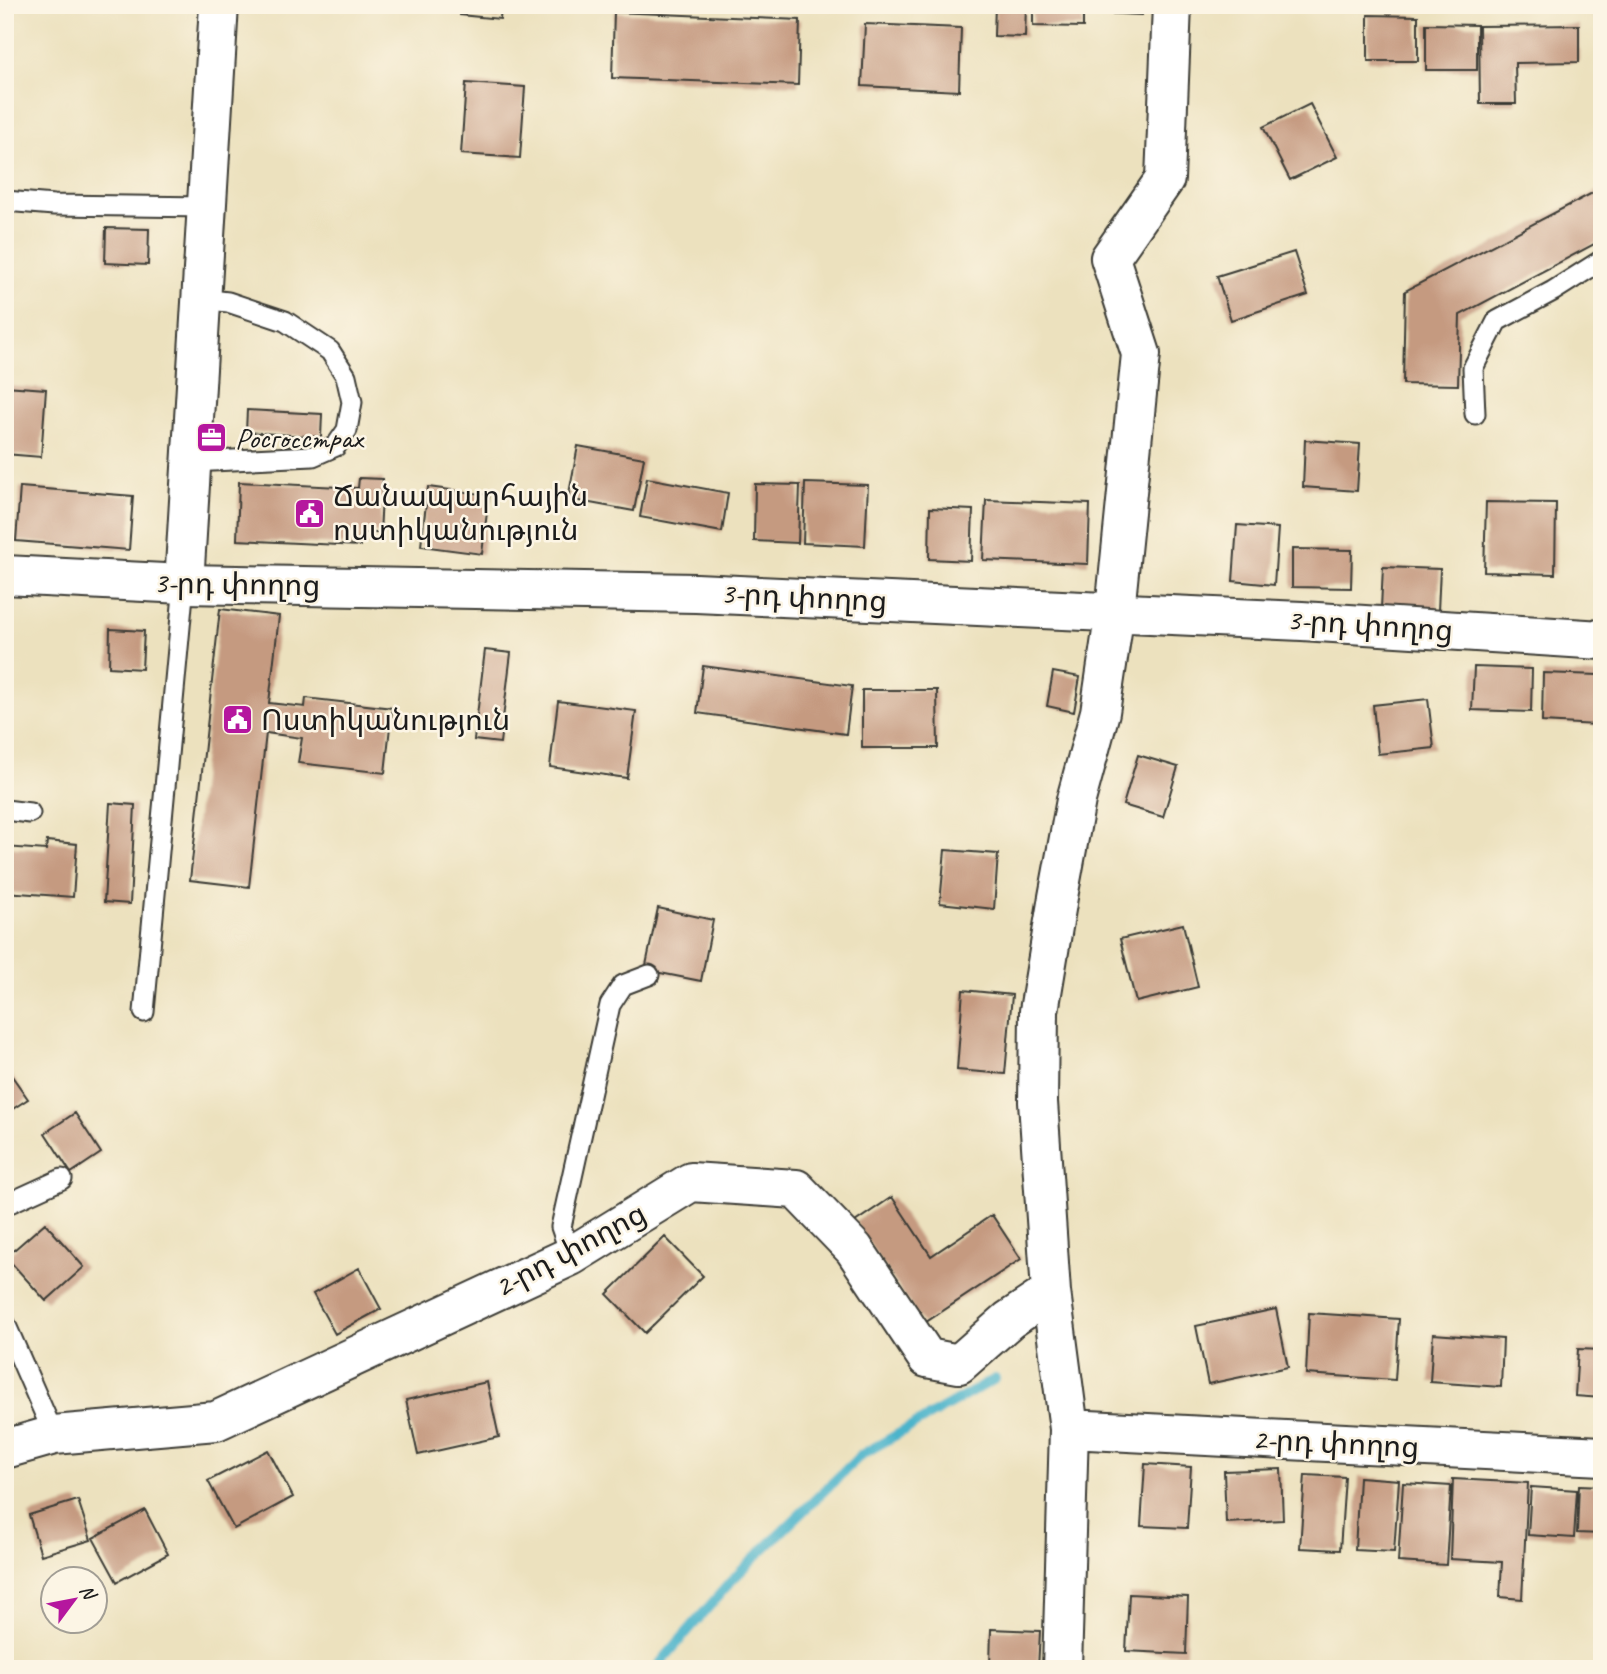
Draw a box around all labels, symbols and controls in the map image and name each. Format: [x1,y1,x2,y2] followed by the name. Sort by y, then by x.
[235,419,365,457] place label: Росгосстрах
[195,421,229,455] office icon: Росгосстрах
[333,477,588,549] place label: Ճանապարհային ոստիկանություն
[293,496,327,530] public building icon: Ճանապարհային ոստիկանություն
[153,564,321,604] street label: 3-րդ փողոց
[720,574,888,620] street label: 3-րդ փողոց
[1286,600,1454,650] street label: 3-րդ փողոց
[261,701,510,739] place label: Ոստիկանություն
[221,703,255,737] public building icon: Ոստիկանություն
[488,1194,652,1306] street label: 2-րդ փողոց
[1252,1420,1420,1466] street label: 2-րդ փողոց
[38,1566,108,1636] north arrow
[74,1580,103,1606] text: N

